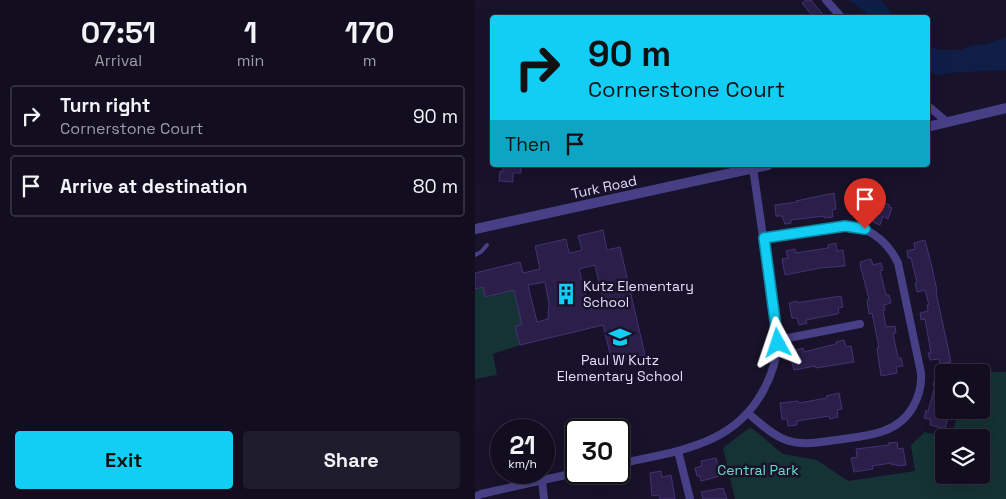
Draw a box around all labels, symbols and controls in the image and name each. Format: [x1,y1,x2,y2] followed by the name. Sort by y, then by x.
[81,13,156,52] text: 07:51
[244,13,257,52] text: 1
[345,13,394,52] text: 170
[588,32,671,76] text: 90 m
[505,35,570,100] icon: right
[95,50,142,71] text: Arrival
[237,50,264,71] text: min
[363,50,376,71] text: m
[588,75,785,103] text: Cornerstone Court
[60,93,150,118] text: Turn right
[17,102,45,130] icon: right
[413,104,458,129] text: 90 m
[60,118,203,139] text: Cornerstone Court
[561,130,589,158] icon: arrive
[505,132,551,157] text: Then
[570,171,638,203] street label: Turk Road
[17,172,45,200] icon: arrive
[60,174,248,199] text: Arrive at destination
[413,174,458,199] text: 80 m
[844,178,886,229] pin
[851,185,879,213] icon: arrive
[583,277,694,311] place label: Kutz Elementary School
[553,281,579,307] building icon: Kutz Elementary School
[751,316,803,368] position arrow
[607,324,633,350] school or university icon: Paul W Kutz Elementary School
[557,351,683,385] place label: Paul W Kutz Elementary School
[935,364,990,484] map controls
[935,364,990,419] button: search
[565,419,630,484] speed limit sign: 30
[509,429,536,461] text: 21
[935,429,990,484] button: layers
[15,431,233,489] button: Exit
[243,431,460,489] button: Share
[508,456,537,472] text: km/h
[717,461,799,479] park label: Central Park

